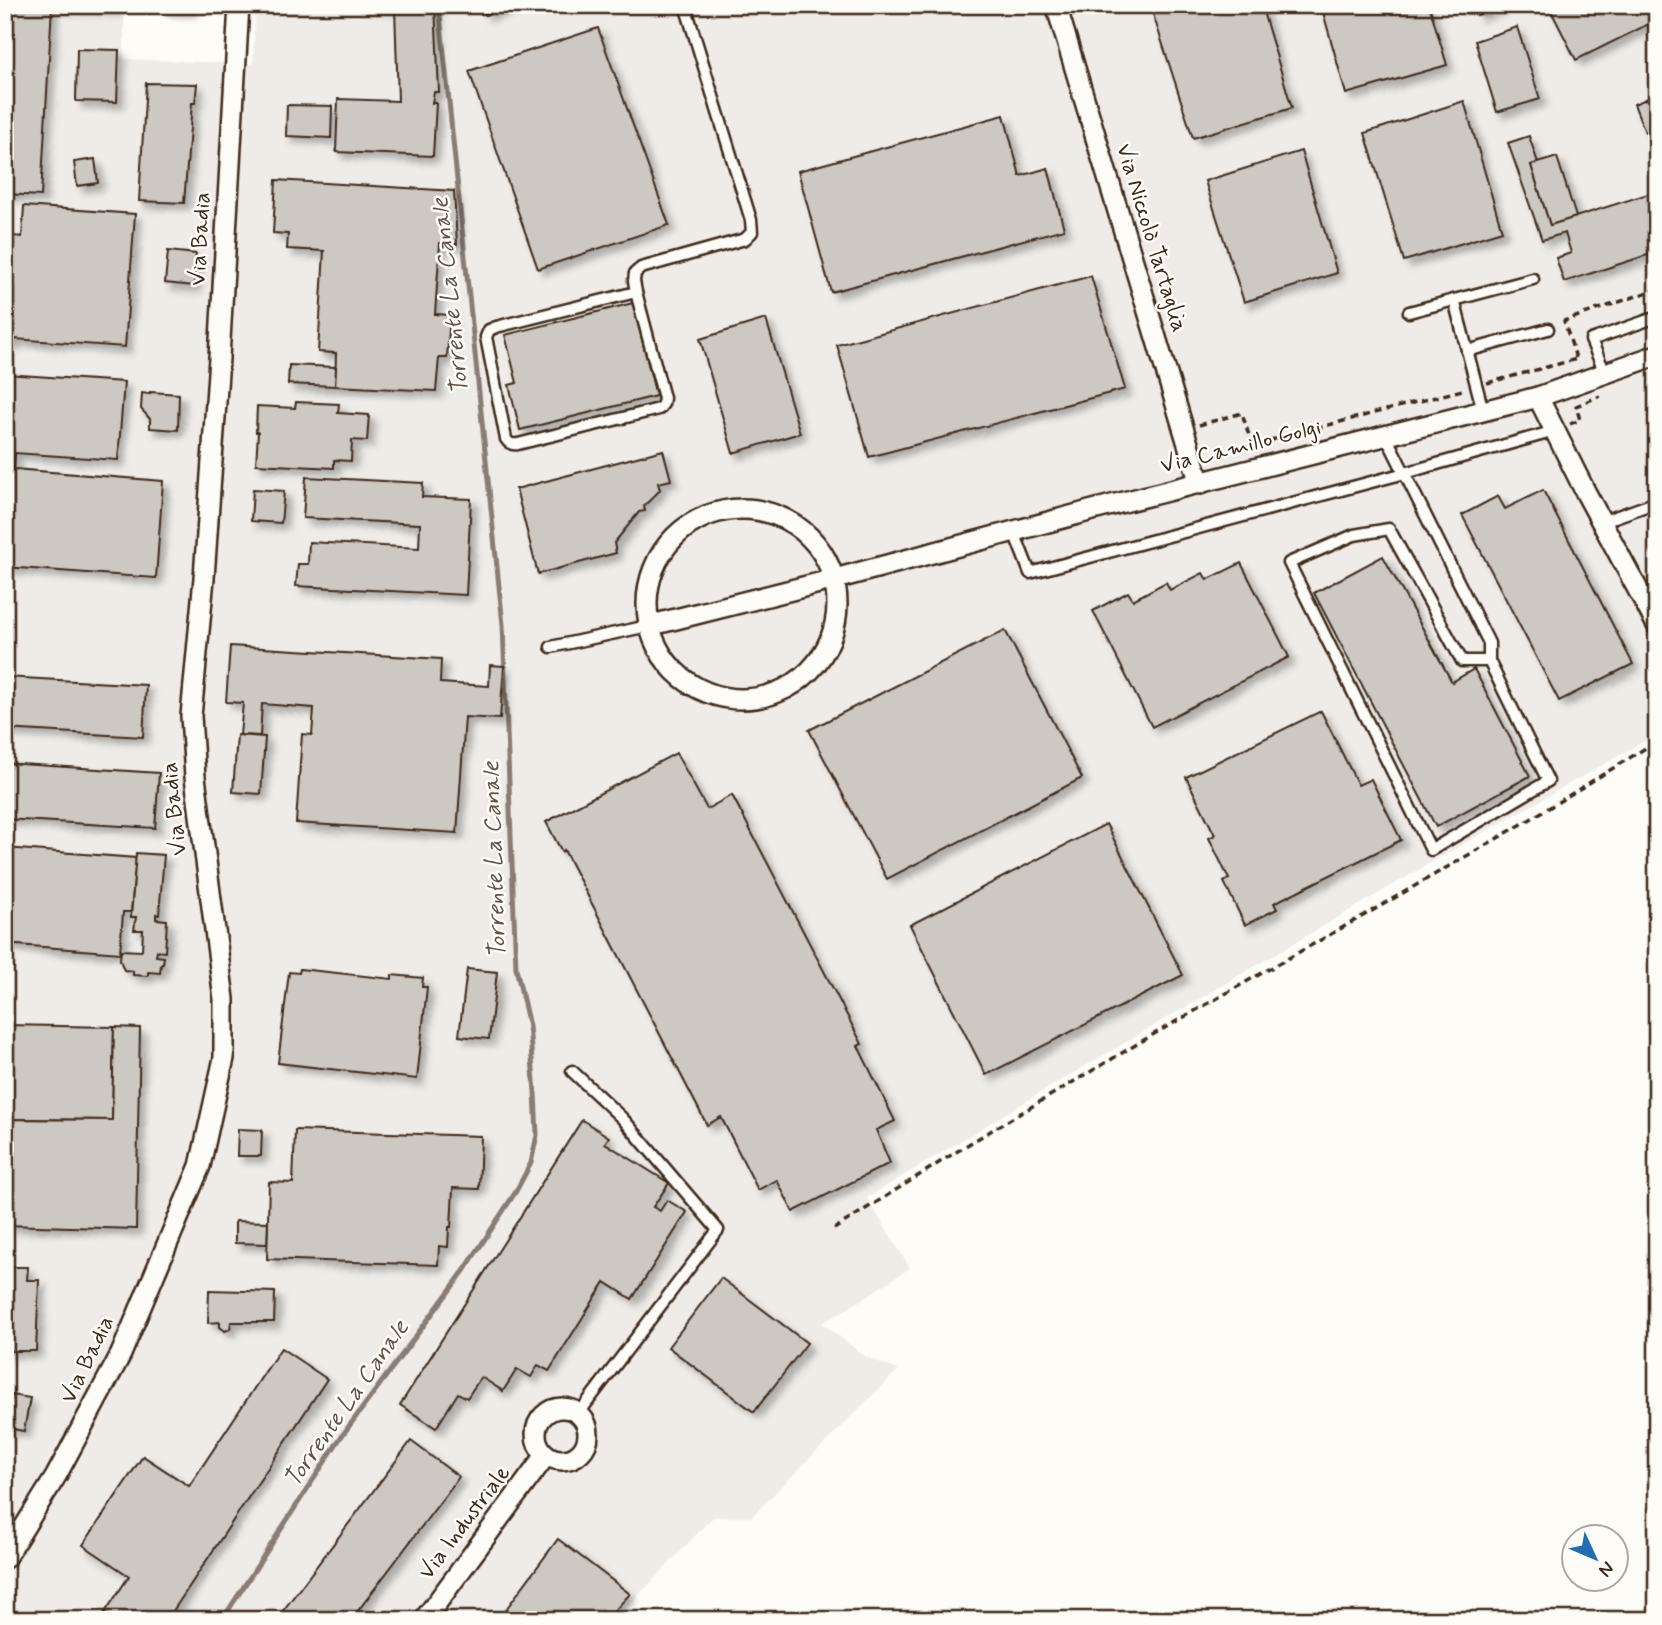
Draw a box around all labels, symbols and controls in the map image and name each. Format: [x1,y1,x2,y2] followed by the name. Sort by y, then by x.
[1108,140,1194,336] street label: Via Niccolò Tartaglia
[184,191,218,287] street label: Via Badia
[425,195,477,396] water label: Torrente La Canale
[1157,413,1325,481] street label: Via Camillo Golgi
[476,759,514,959] water label: Torrente La Canale
[155,761,195,857] street label: Via Badia
[54,1311,122,1409] street label: Via Badia
[278,1313,417,1494] water label: Torrente La Canale
[412,1460,518,1586] street label: Via Industriale
[1560,1524,1630,1594] north arrow
[1593,1556,1620,1582] text: N

